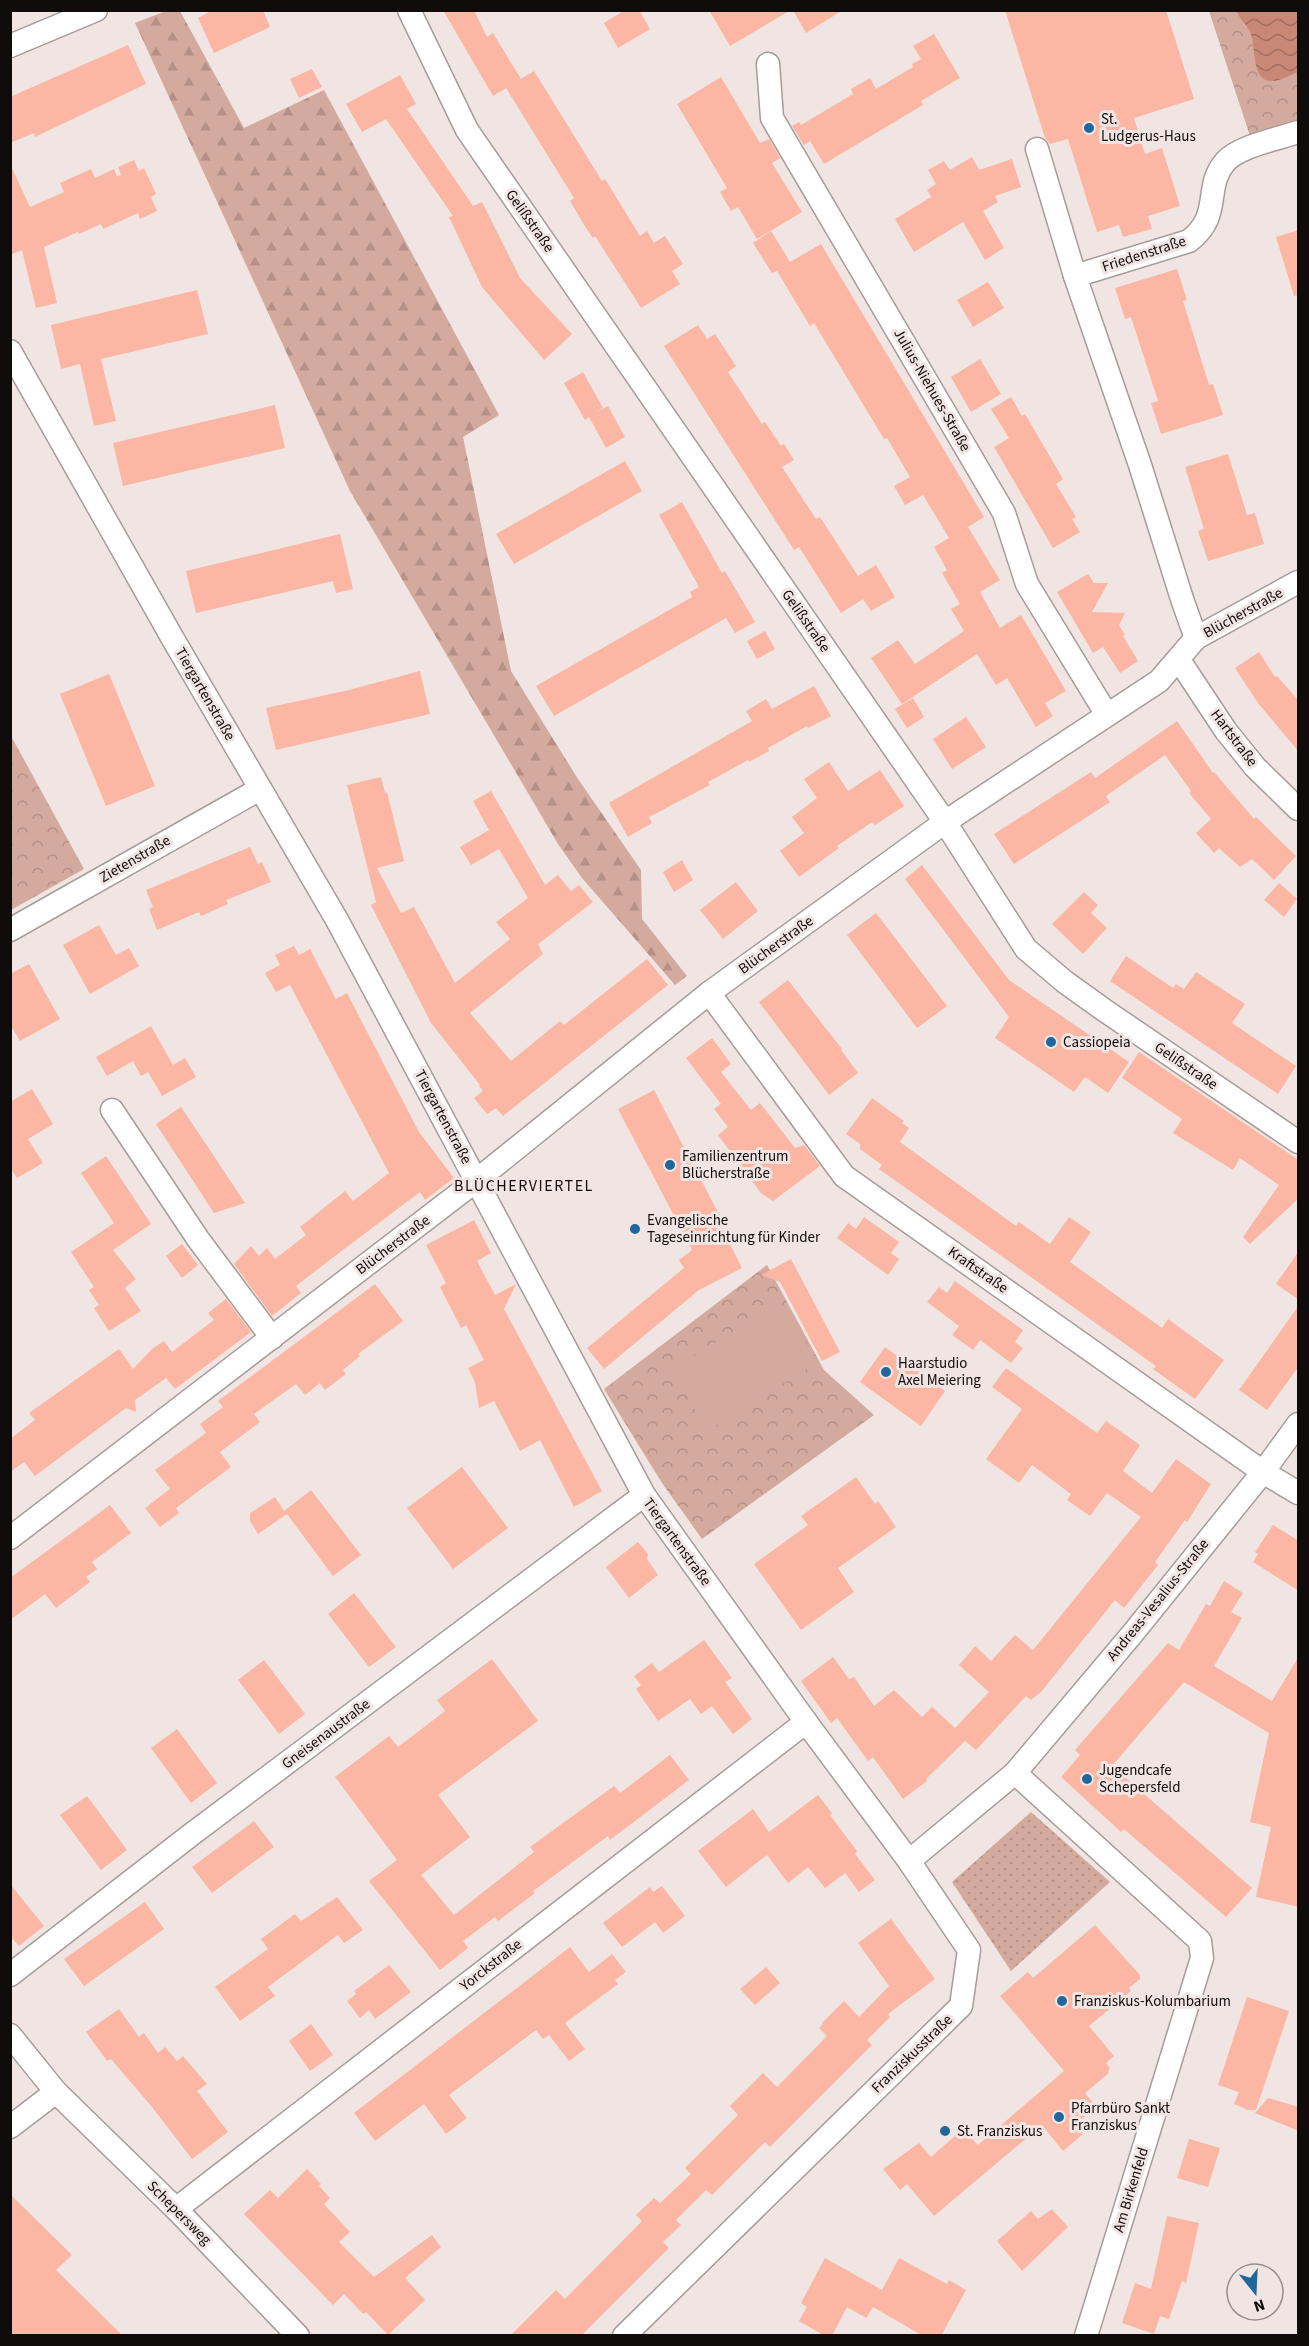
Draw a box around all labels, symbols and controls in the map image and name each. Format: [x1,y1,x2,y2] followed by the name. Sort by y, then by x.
[1101,109,1196,147] place label: St. Ludgerus-Haus
[1082,121,1096,135] marker: St. Ludgerus-Haus
[501,185,559,257] street label: Gelißstraße
[1099,231,1189,277] street label: Friedenstraße
[888,325,976,455] street label: Julius-Niehues-Straße
[1199,582,1287,644] street label: Blücherstraße
[777,585,835,657] street label: Gelißstraße
[170,644,240,744] street label: Tiergartenstraße
[1205,705,1263,771] street label: Hartstraße
[95,830,175,888] street label: Zietenstraße
[734,911,818,979] street label: Blücherstraße
[1063,1032,1131,1053] place label: Cassiopeia
[1044,1035,1058,1049] marker: Cassiopeia
[1150,1037,1222,1095] street label: Gelißstraße
[409,1066,477,1168] street label: Tiergartenstraße
[682,1146,789,1184] place label: Familienzentrum Blücherstraße
[663,1158,677,1172] marker: Familienzentrum Blücherstraße
[454,1175,594,1197] district label: BLÜCHERVIERTEL
[352,1210,434,1280] street label: Blücherstraße
[647,1210,821,1248] place label: Evangelische Tageseinrichtung für Kinder
[628,1222,642,1236] marker: Evangelische Tageseinrichtung für Kinder
[944,1241,1012,1299] street label: Kraftstraße
[898,1353,981,1391] place label: Haarstudio Axel Meiering
[879,1365,893,1379] marker: Haarstudio Axel Meiering
[638,1494,716,1590] street label: Tiergartenstraße
[1102,1534,1214,1666] street label: Andreas-Vesalius-Straße
[277,1694,375,1774] street label: Gneisenaustraße
[1099,1760,1180,1798] place label: Jugendcafe Schepersfeld
[1080,1772,1094,1786] marker: Jugendcafe Schepersfeld
[455,1934,526,1997] street label: Yorckstraße
[1074,1991,1231,2012] place label: Franziskus-Kolumbarium
[1055,1994,1069,2008] marker: Franziskus-Kolumbarium
[867,2010,957,2098] street label: Franziskusstraße
[1071,2098,1170,2136] place label: Pfarrbüro Sankt Franziskus
[1052,2110,1066,2124] marker: Pfarrbüro Sankt Franziskus
[957,2121,1042,2142] place label: St. Franziskus
[938,2124,952,2138] marker: St. Franziskus
[1108,2145,1154,2235] street label: Am Birkenfeld
[142,2176,216,2250] street label: Schepersweg
[1225,2262,1285,2322] north arrow
[1251,2293,1268,2317] text: N

